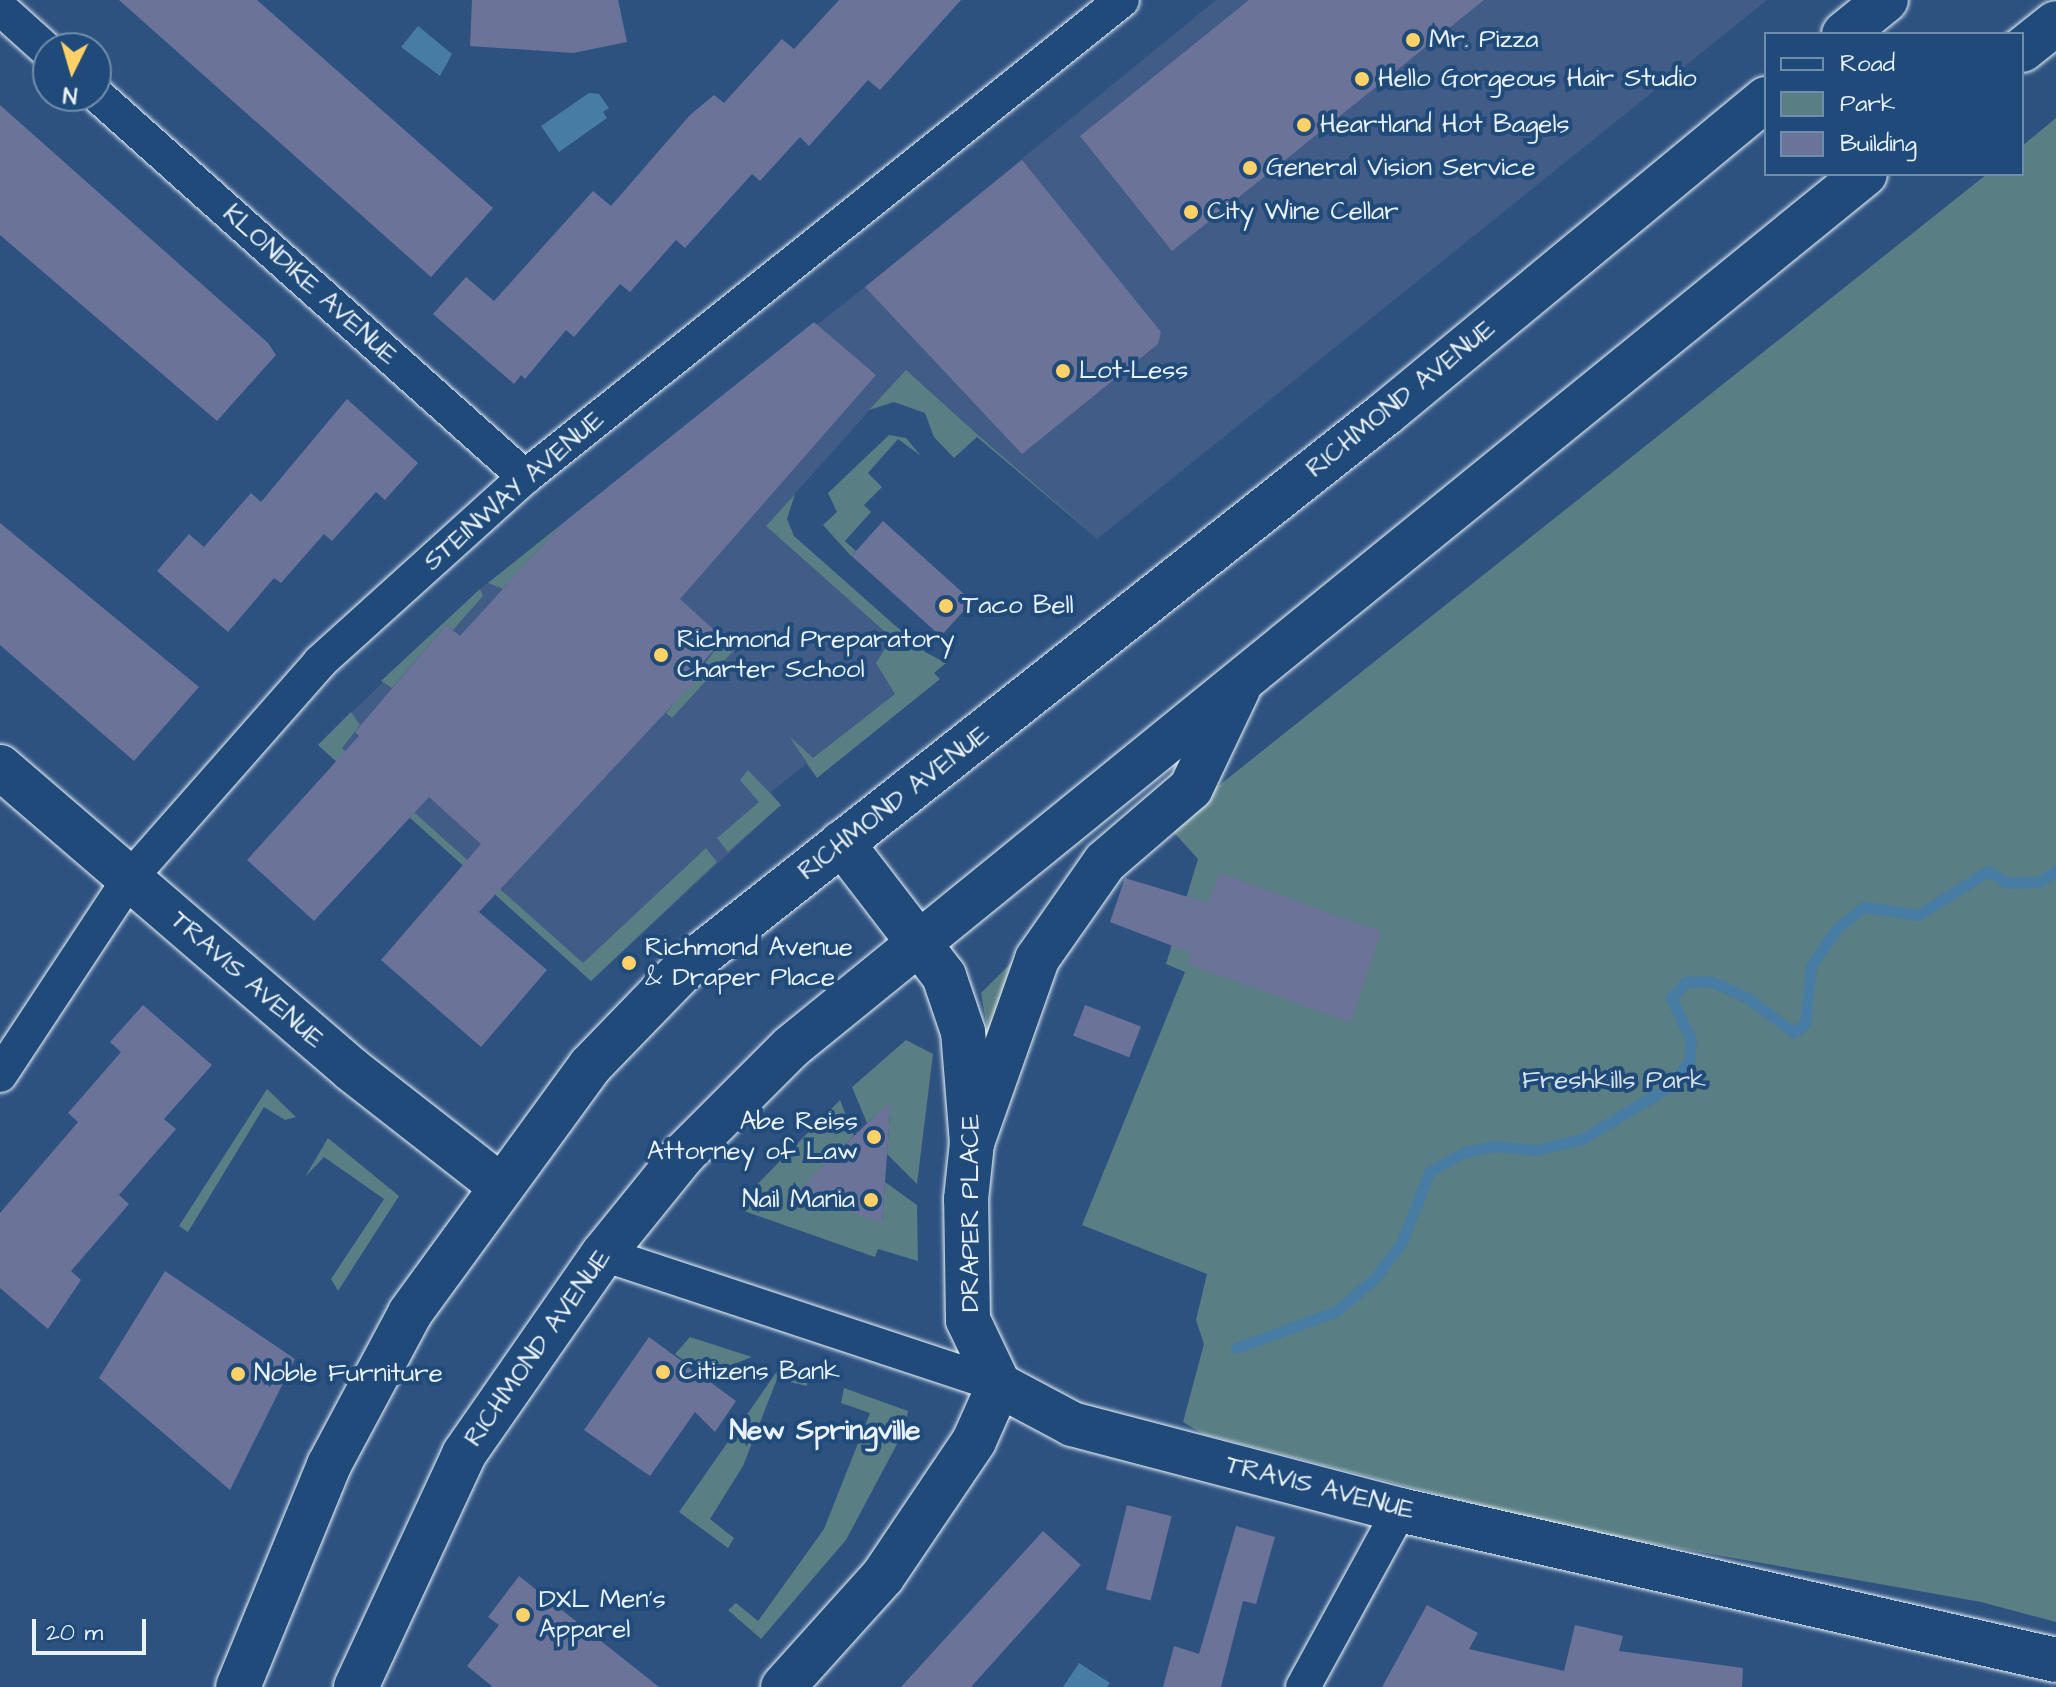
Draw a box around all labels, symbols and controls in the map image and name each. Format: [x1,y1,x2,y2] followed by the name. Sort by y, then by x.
[1429,24,1538,56] place label: Mr. Pizza
[1404,31,1422,49] marker: Mr. Pizza
[32,32,112,112] north arrow
[1764,32,2024,176] legend
[1840,47,1895,81] text: Road
[1378,63,1697,95] place label: Hello Gorgeous Hair Studio
[1353,70,1371,88] marker: Hello Gorgeous Hair Studio
[62,78,78,110] text: N
[1840,87,1896,121] text: Park
[1320,109,1570,141] place label: Heartland Hot Bagels
[1295,116,1313,134] marker: Heartland Hot Bagels
[1840,127,1917,161] text: Building
[1266,152,1536,184] place label: General Vision Service
[1241,159,1259,177] marker: General Vision Service
[1207,196,1399,228] place label: City Wine Cellar
[216,198,404,372] street label: KLONDIKE AVENUE
[1182,203,1200,221] marker: City Wine Cellar
[1300,313,1502,485] street label: RICHMOND AVENUE
[1079,355,1188,387] place label: Lot-Less
[1054,362,1072,380] marker: Lot-Less
[418,404,610,578] street label: STEINWAY AVENUE
[962,590,1074,622] place label: Taco Bell
[937,597,955,615] marker: Taco Bell
[677,624,954,686] place label: Richmond Preparatory Charter School
[652,646,670,664] marker: Richmond Preparatory Charter School
[792,719,996,887] street label: RICHMOND AVENUE
[164,905,330,1055] street label: TRAVIS AVENUE
[645,932,853,994] place label: Richmond Avenue & Draper Place
[620,954,638,972] marker: Richmond Avenue & Draper Place
[1522,1065,1706,1097] park label: Freshkills Park
[647,1106,858,1168] place label: Abe Reiss Attorney of Law
[955,1114,987,1312] street label: DRAPER PLACE
[865,1128,883,1146] marker: Abe Reiss Attorney of Law
[742,1184,855,1216] place label: Nail Mania
[862,1191,880,1209] marker: Nail Mania
[458,1243,618,1453] street label: RICHMOND AVENUE
[679,1356,840,1388] place label: Citizens Bank
[254,1358,443,1390] place label: Noble Furniture
[654,1363,672,1381] marker: Citizens Bank
[229,1365,247,1383] marker: Noble Furniture
[730,1414,920,1448] district label: New Springville
[1222,1449,1418,1527] street label: TRAVIS AVENUE
[539,1584,666,1646] place label: DXL Men's Apparel
[36,1603,150,1653] scale bar
[514,1606,532,1624] marker: DXL Men's Apparel
[46,1616,103,1650] text: 20 m

